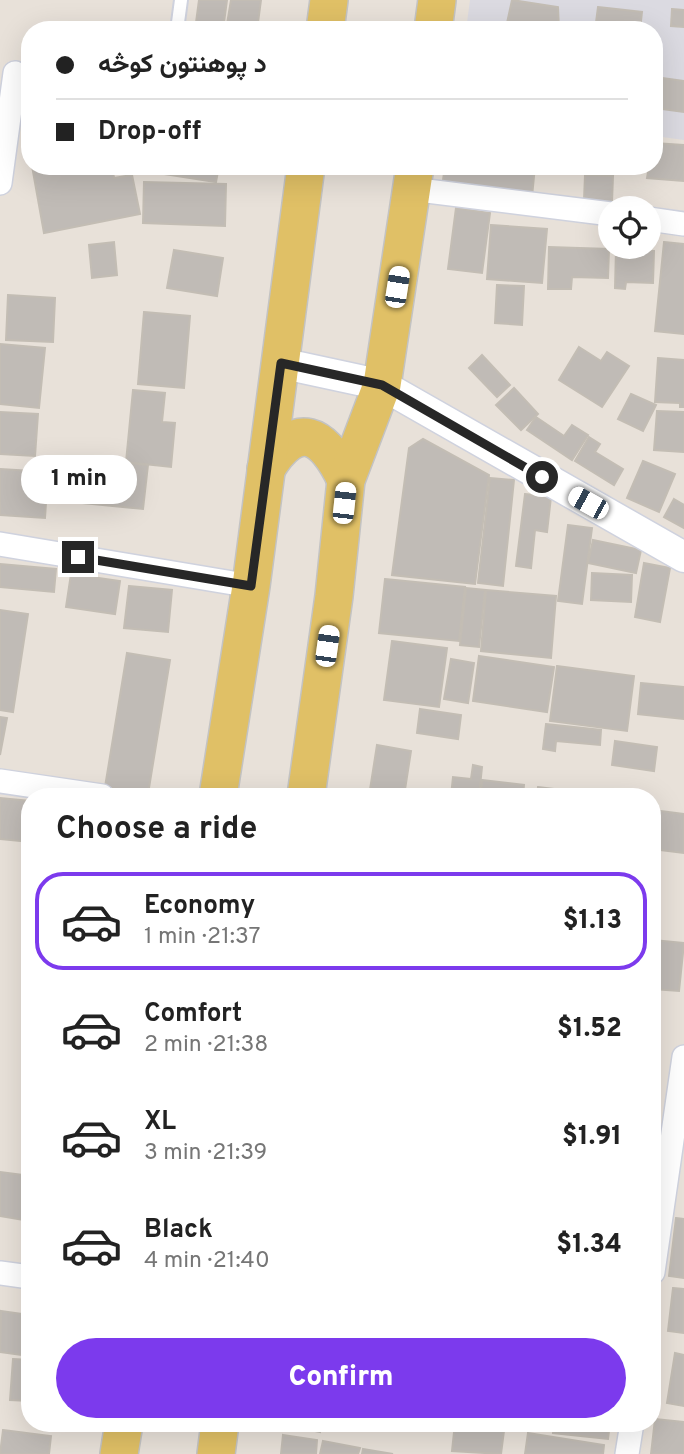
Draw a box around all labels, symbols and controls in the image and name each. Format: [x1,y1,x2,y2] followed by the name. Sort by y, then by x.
[98,49,267,82] text: د پوهنتون کوڅه
[98,116,201,149] text: Drop-off
[598,196,661,259] map controls
[598,196,661,259] button: locate
[384,265,411,309] car
[20,456,136,504] callout: 1 min
[526,461,558,493] route start
[51,465,107,494] text: 1 min
[332,481,357,525] car
[565,484,612,522] car
[62,541,94,573] route end
[314,624,341,668] car
[56,810,257,850] text: Choose a ride
[60,890,123,953] icon: car
[144,890,255,923] text: Economy
[563,905,622,938] text: $1.13
[144,923,261,952] text: 1 min · 21:37
[60,998,123,1061] icon: car
[144,998,242,1031] text: Comfort
[557,1013,622,1046] text: $1.52
[144,1031,268,1060] text: 2 min · 21:38
[60,1106,123,1169] icon: car
[144,1106,176,1139] text: XL
[562,1121,622,1154] text: $1.91
[144,1139,267,1168] text: 3 min · 21:39
[60,1214,123,1277] icon: car
[144,1214,213,1247] text: Black
[556,1229,622,1262] text: $1.34
[144,1247,270,1276] text: 4 min · 21:40
[56,1338,626,1418] button: Confirm

